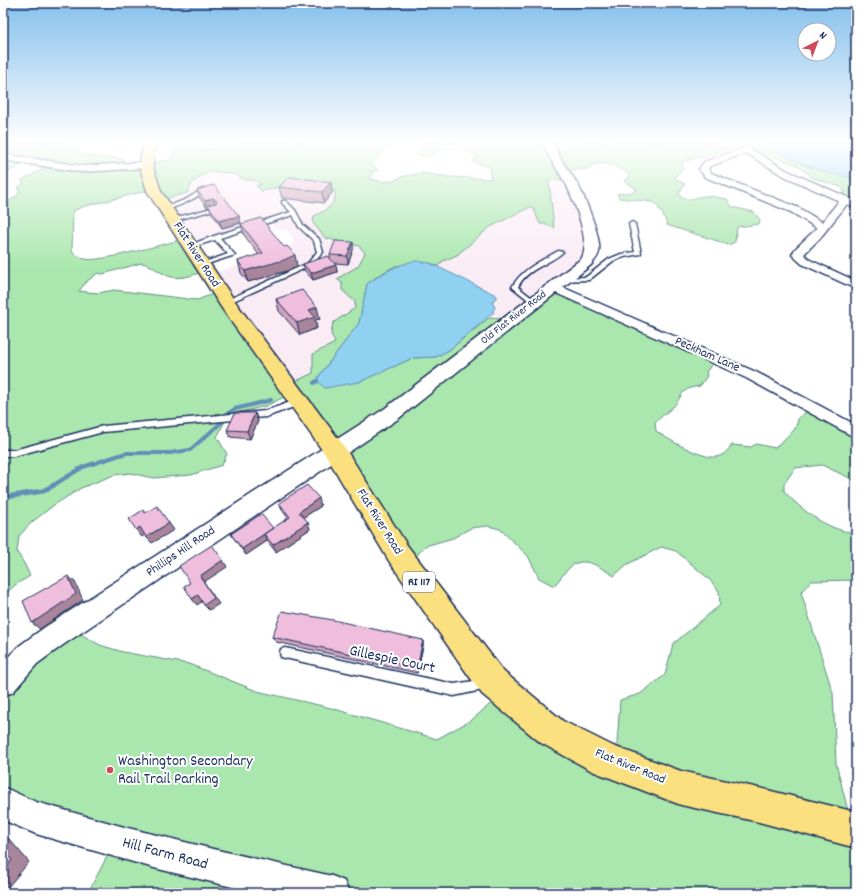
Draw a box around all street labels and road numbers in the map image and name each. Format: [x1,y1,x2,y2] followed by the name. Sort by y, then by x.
[168,218,224,292] street label: Flat River Road
[478,287,550,349] street label: Old Flat River Road
[671,332,743,378] street label: Peckham Lane
[351,485,407,559] street label: Flat River Road
[143,522,219,582] street label: Phillips Hill Road
[403,572,435,592] road number: RI 117
[347,640,437,680] street label: Gillespie Court
[592,744,668,790] street label: Flat River Road
[120,832,210,876] street label: Hill Farm Road

